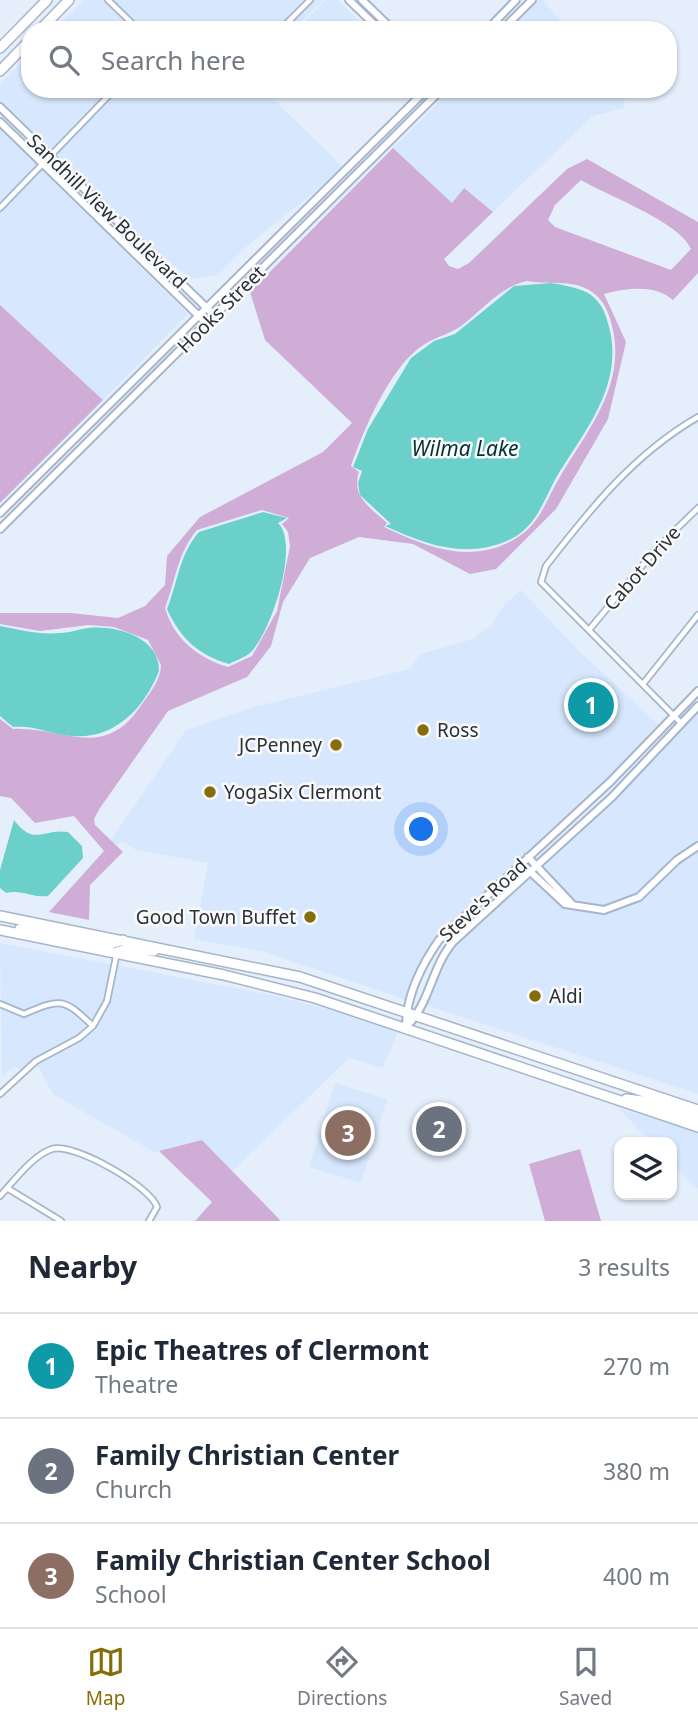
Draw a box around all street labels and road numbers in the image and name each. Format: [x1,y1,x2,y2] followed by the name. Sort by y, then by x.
[21,128,193,294] street label: Sandhill View Boulevard
[171,259,271,359] street label: Hooks Street
[598,520,686,616] street label: Cabot Drive
[433,853,533,947] street label: Steve's Road

